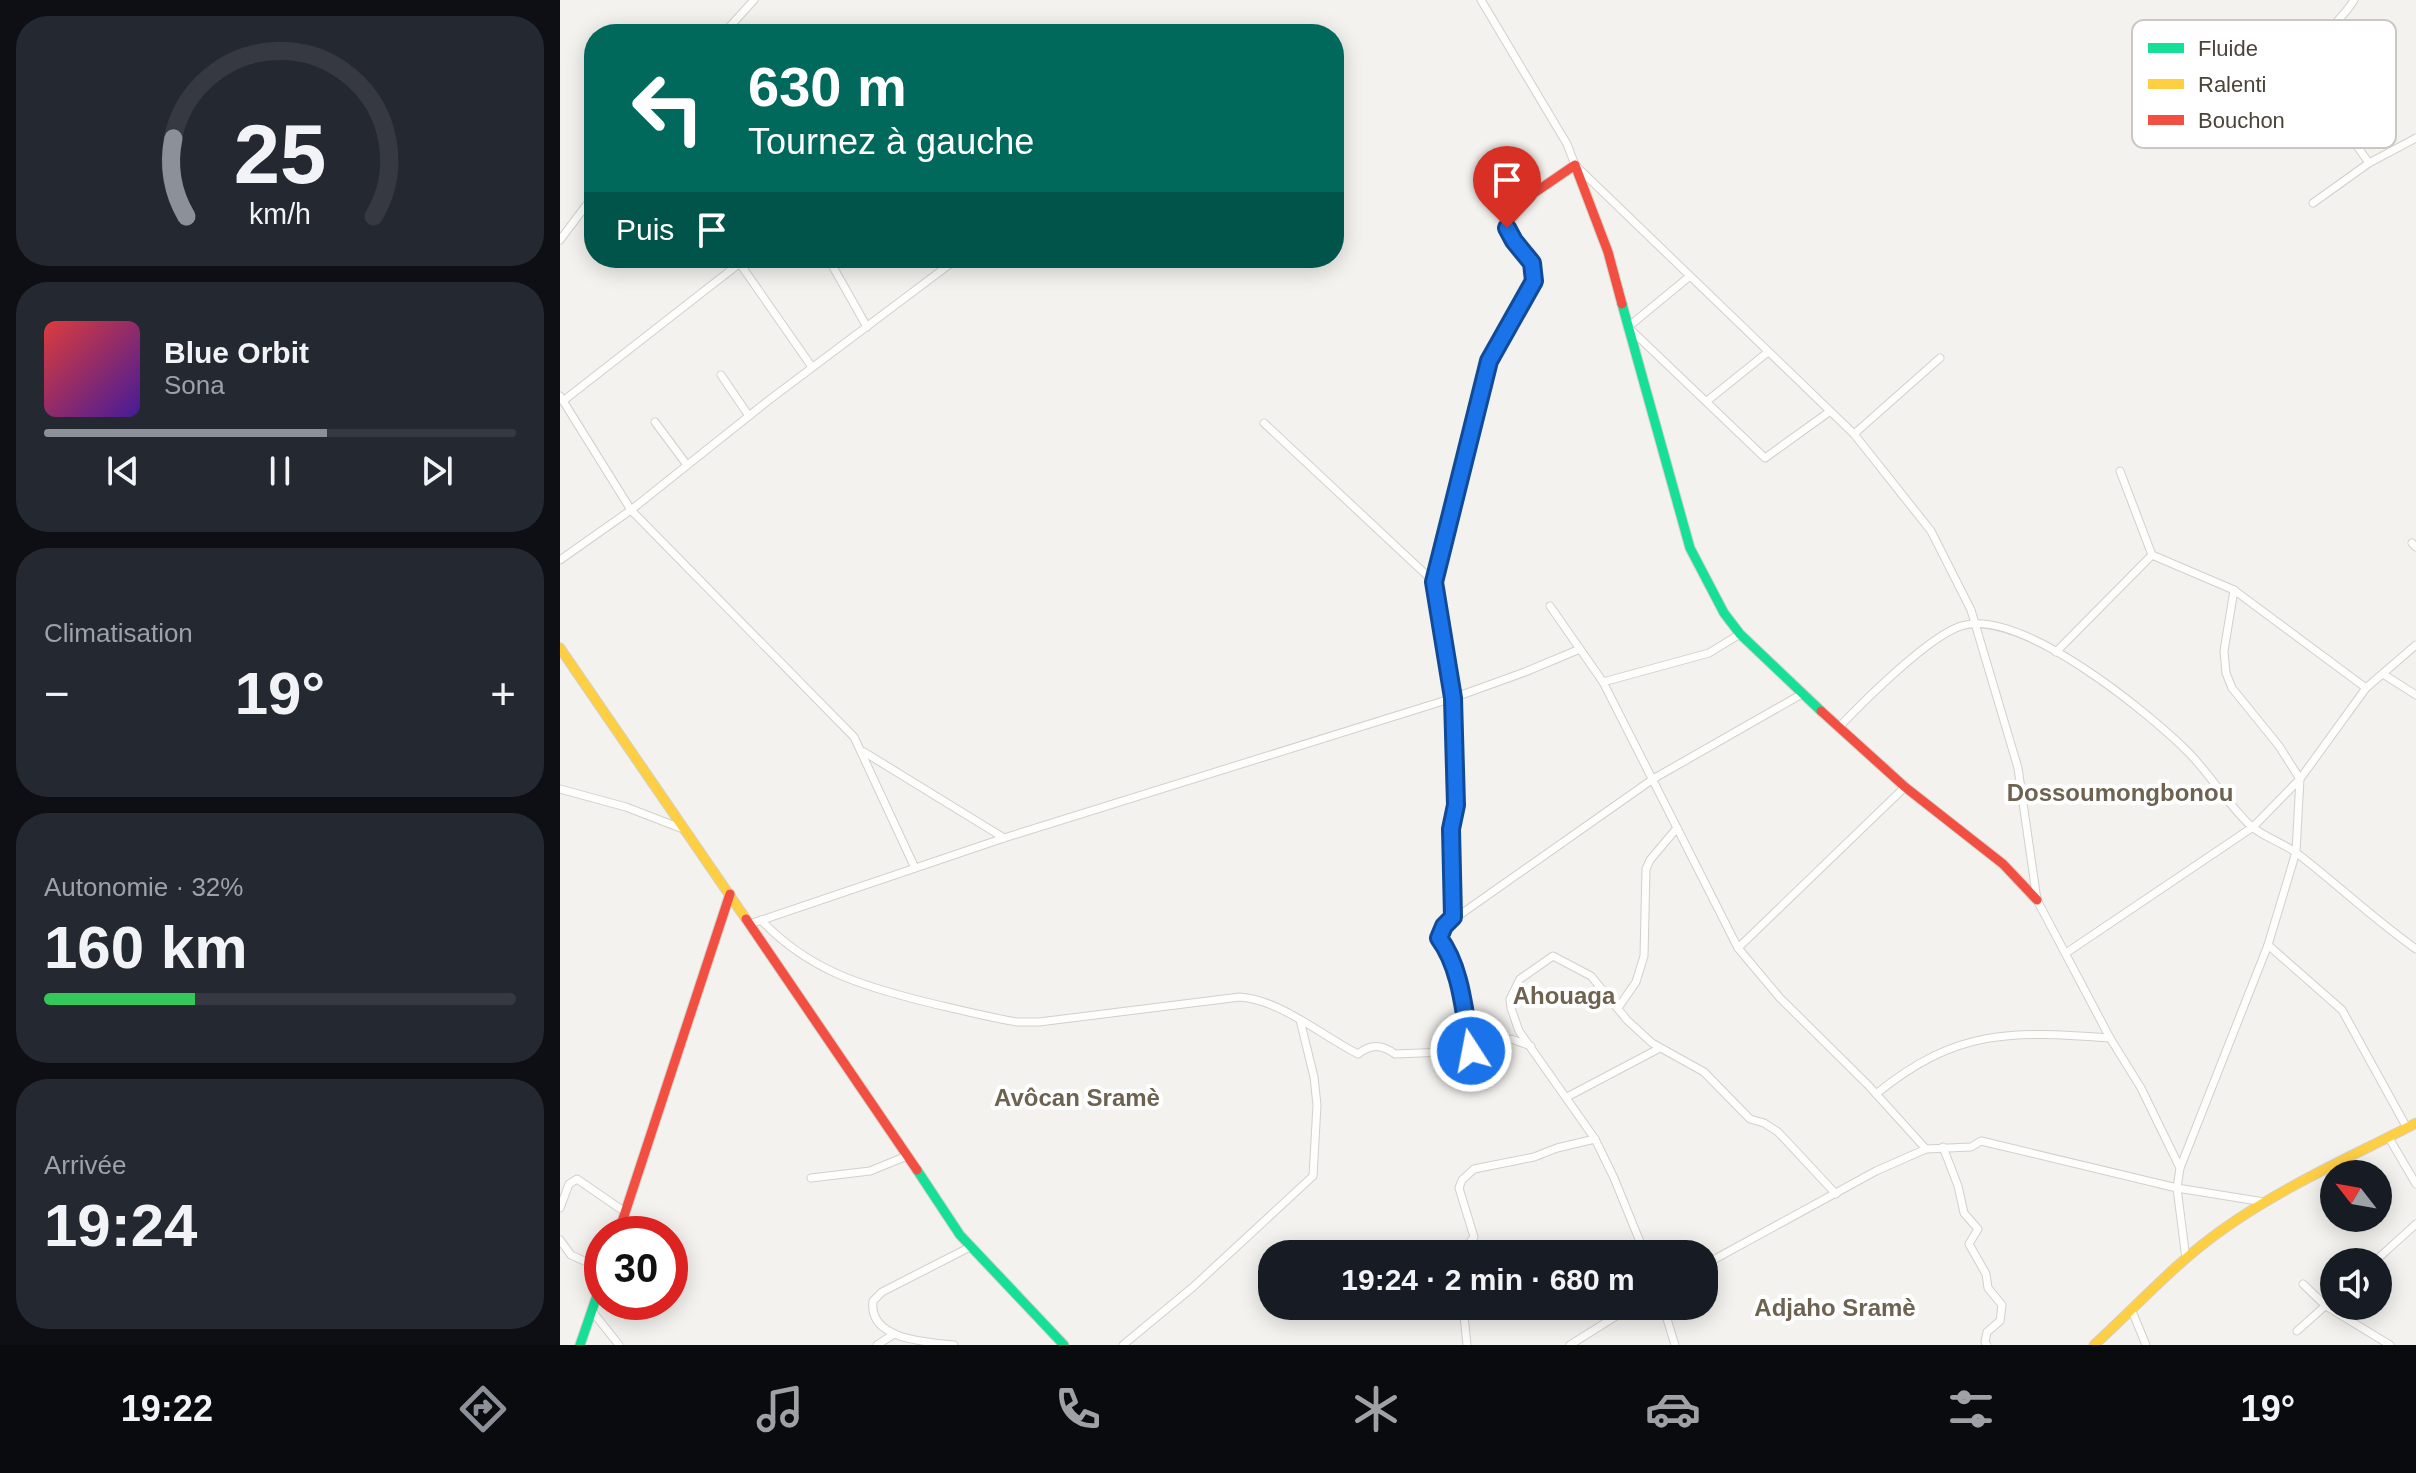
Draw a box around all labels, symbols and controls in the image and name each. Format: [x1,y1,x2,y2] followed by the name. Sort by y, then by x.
[2132,20,2396,148] legend
[2198,36,2258,61] text: Fluide
[748,55,907,118] text: 630 m
[616,56,720,160] icon: left
[2198,72,2266,97] text: Ralenti
[234,107,326,200] text: 25
[2198,108,2285,133] text: Bouchon
[748,121,1034,162] text: Tournez à gauche
[1473,146,1541,228] pin
[1485,158,1529,202] icon: arrive
[249,198,311,230] text: km/h
[690,208,734,252] icon: arrive
[616,213,674,246] text: Puis
[164,336,309,369] text: Blue Orbit
[164,370,225,400] text: Sona
[101,449,145,493] icon: previous
[258,449,302,493] icon: pause
[415,449,459,493] icon: next
[44,618,193,648] text: Climatisation
[235,660,325,727] text: 19°
[44,669,70,718] text: −
[490,669,516,718] text: +
[2007,779,2233,806] district label: Dossoumongbonou
[44,872,243,902] text: Autonomie · 32%
[44,914,248,981] text: 160 km
[1513,982,1616,1009] district label: Ahouaga
[1429,1009,1513,1093] position arrow
[994,1084,1160,1111] district label: Avôcan Sramè
[44,1150,126,1180] text: Arrivée
[2320,1160,2392,1232] north arrow
[2320,1160,2392,1320] map controls
[44,1192,197,1259] text: 19:24
[584,1216,688,1320] speed limit sign: 30
[2320,1248,2392,1320] button: sound
[1341,1263,1635,1296] text: 19:24 · 2 min · 680 m
[1754,1294,1916,1321] district label: Adjaho Sramè
[455,1381,511,1437] icon: directions
[752,1381,808,1437] icon: music
[1050,1381,1106,1437] icon: phone
[1348,1381,1404,1437] icon: climate
[1645,1381,1701,1437] icon: car
[1943,1381,1999,1437] icon: filters
[121,1388,213,1429] text: 19:22
[2241,1388,2295,1429] text: 19°

